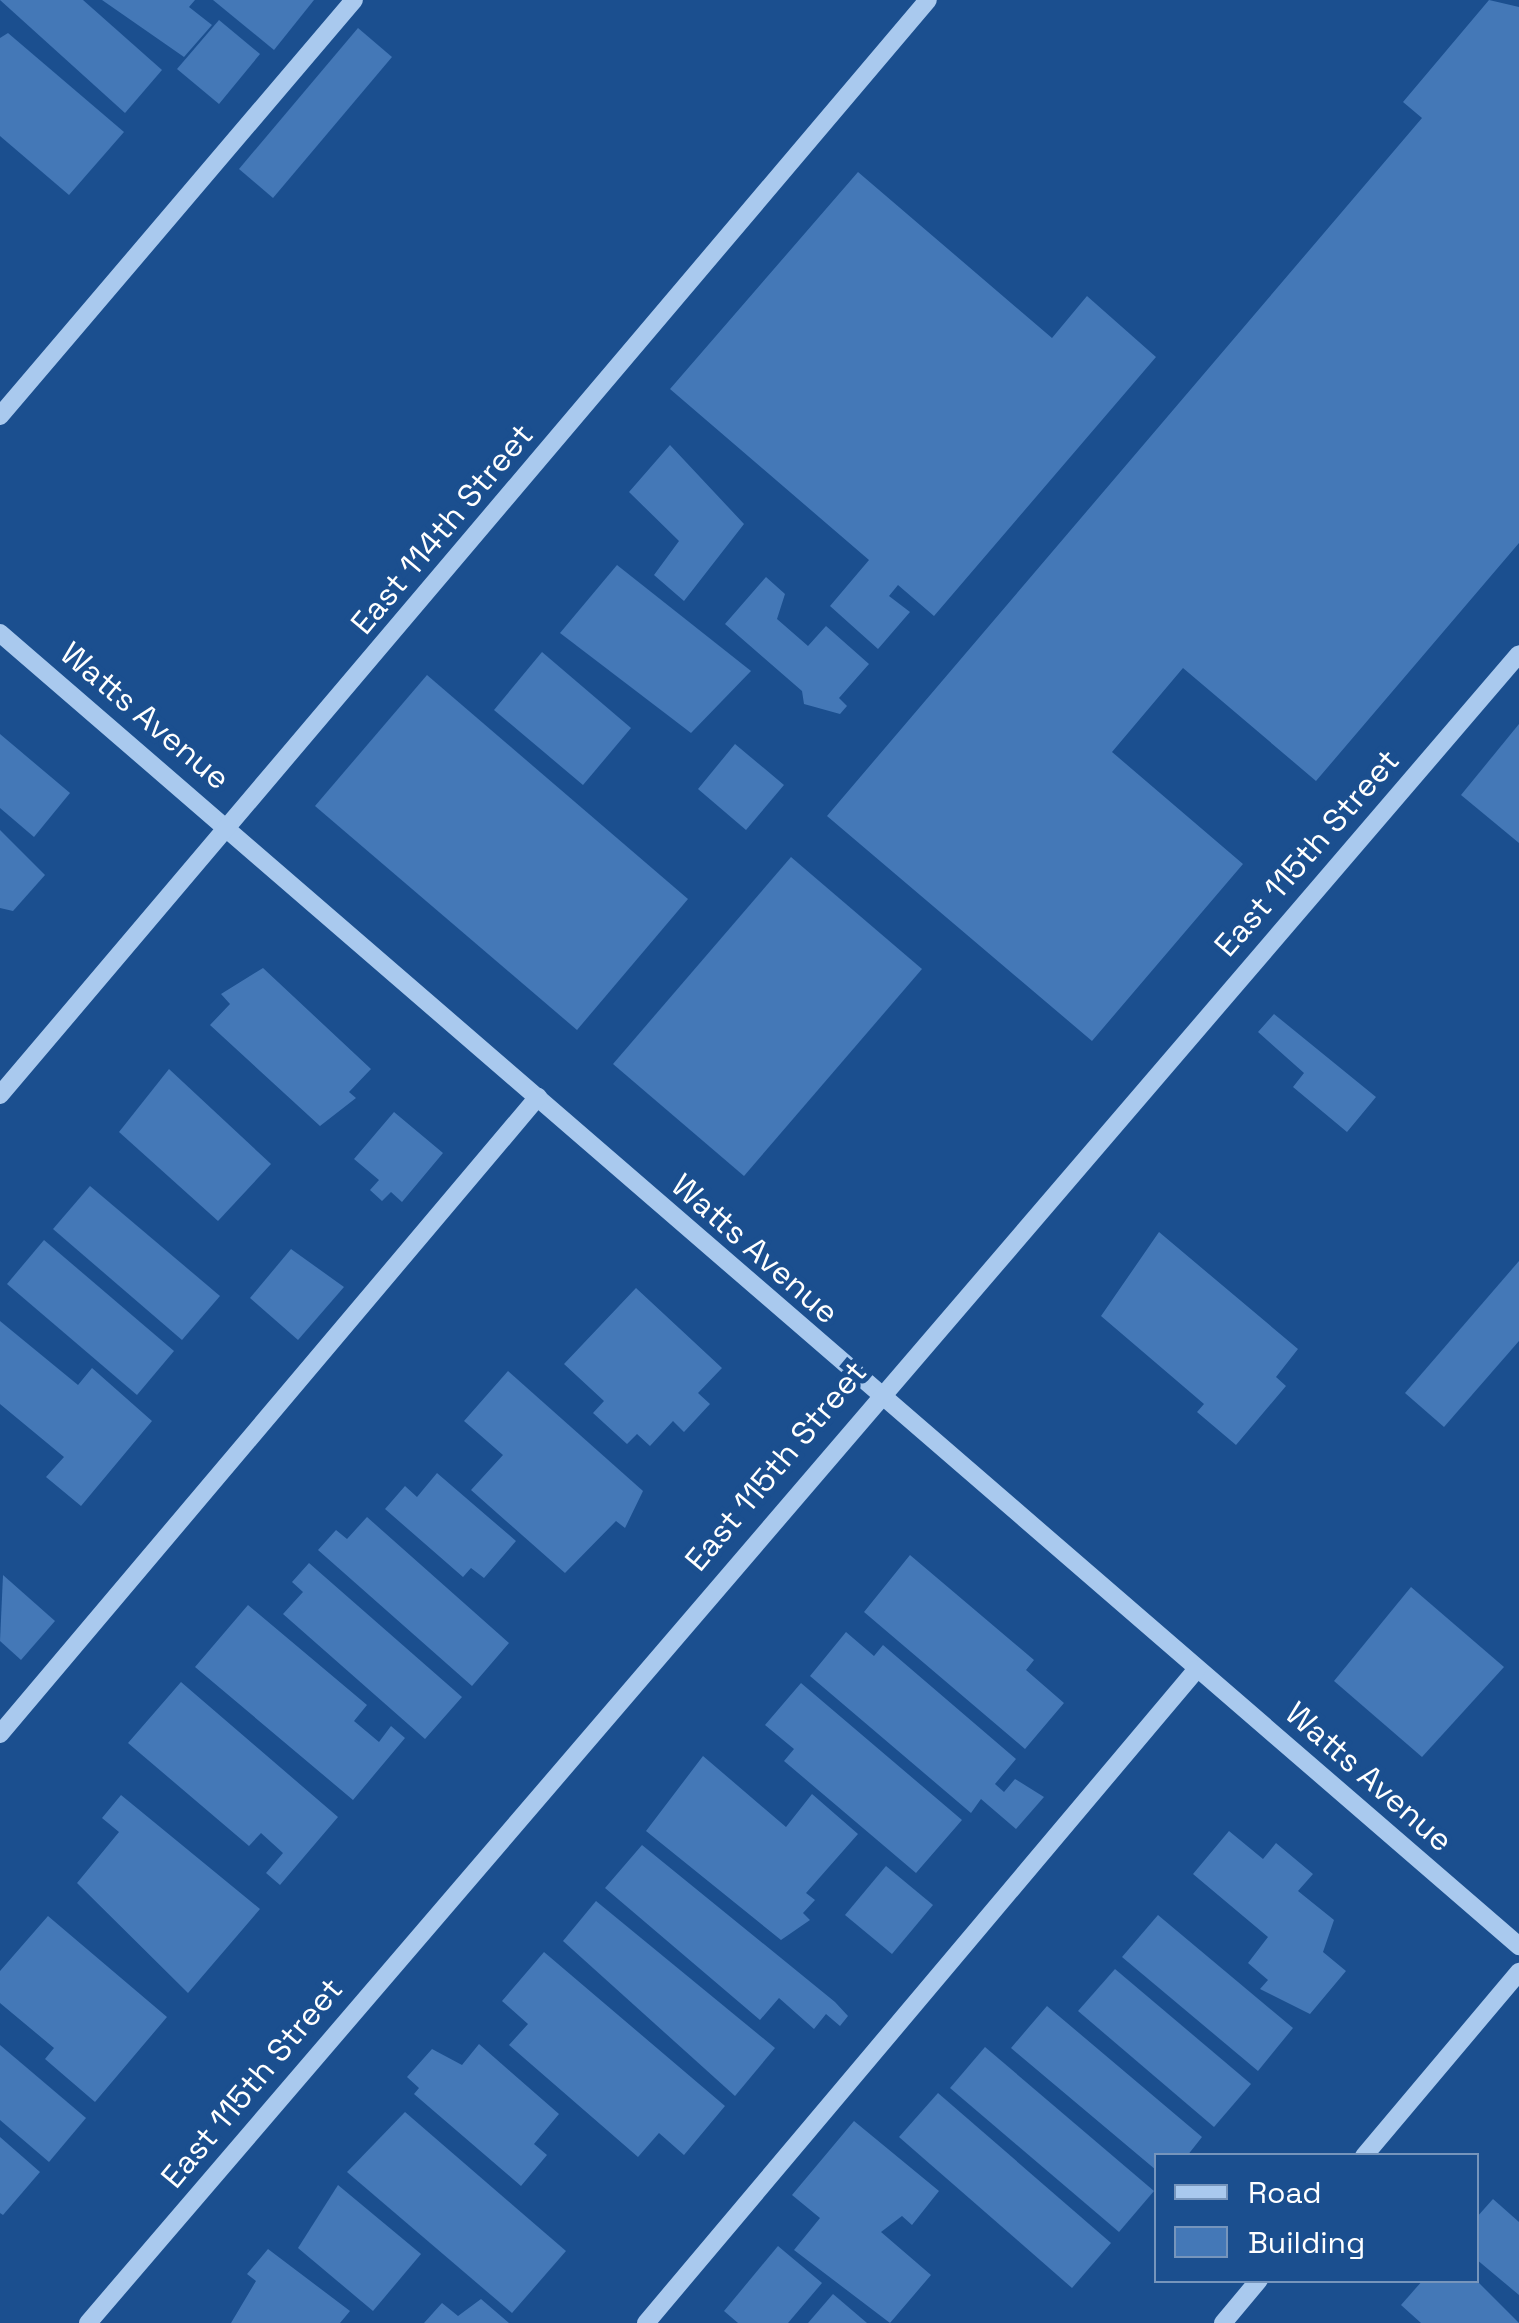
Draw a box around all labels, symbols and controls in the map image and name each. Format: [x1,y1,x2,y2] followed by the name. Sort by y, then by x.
[343,416,541,642] street label: East 114th Street
[53,634,237,798] street label: Watts Avenue
[1207,742,1407,964] street label: East 115th Street
[663,1166,847,1332] street label: Watts Avenue
[677,1353,875,1579] street label: East 115th Street
[1277,1694,1461,1860] street label: Watts Avenue
[153,1970,351,2196] street label: East 115th Street
[1154,2153,1479,2283] legend
[1248,2173,1322,2212] text: Road
[1248,2223,1365,2262] text: Building

